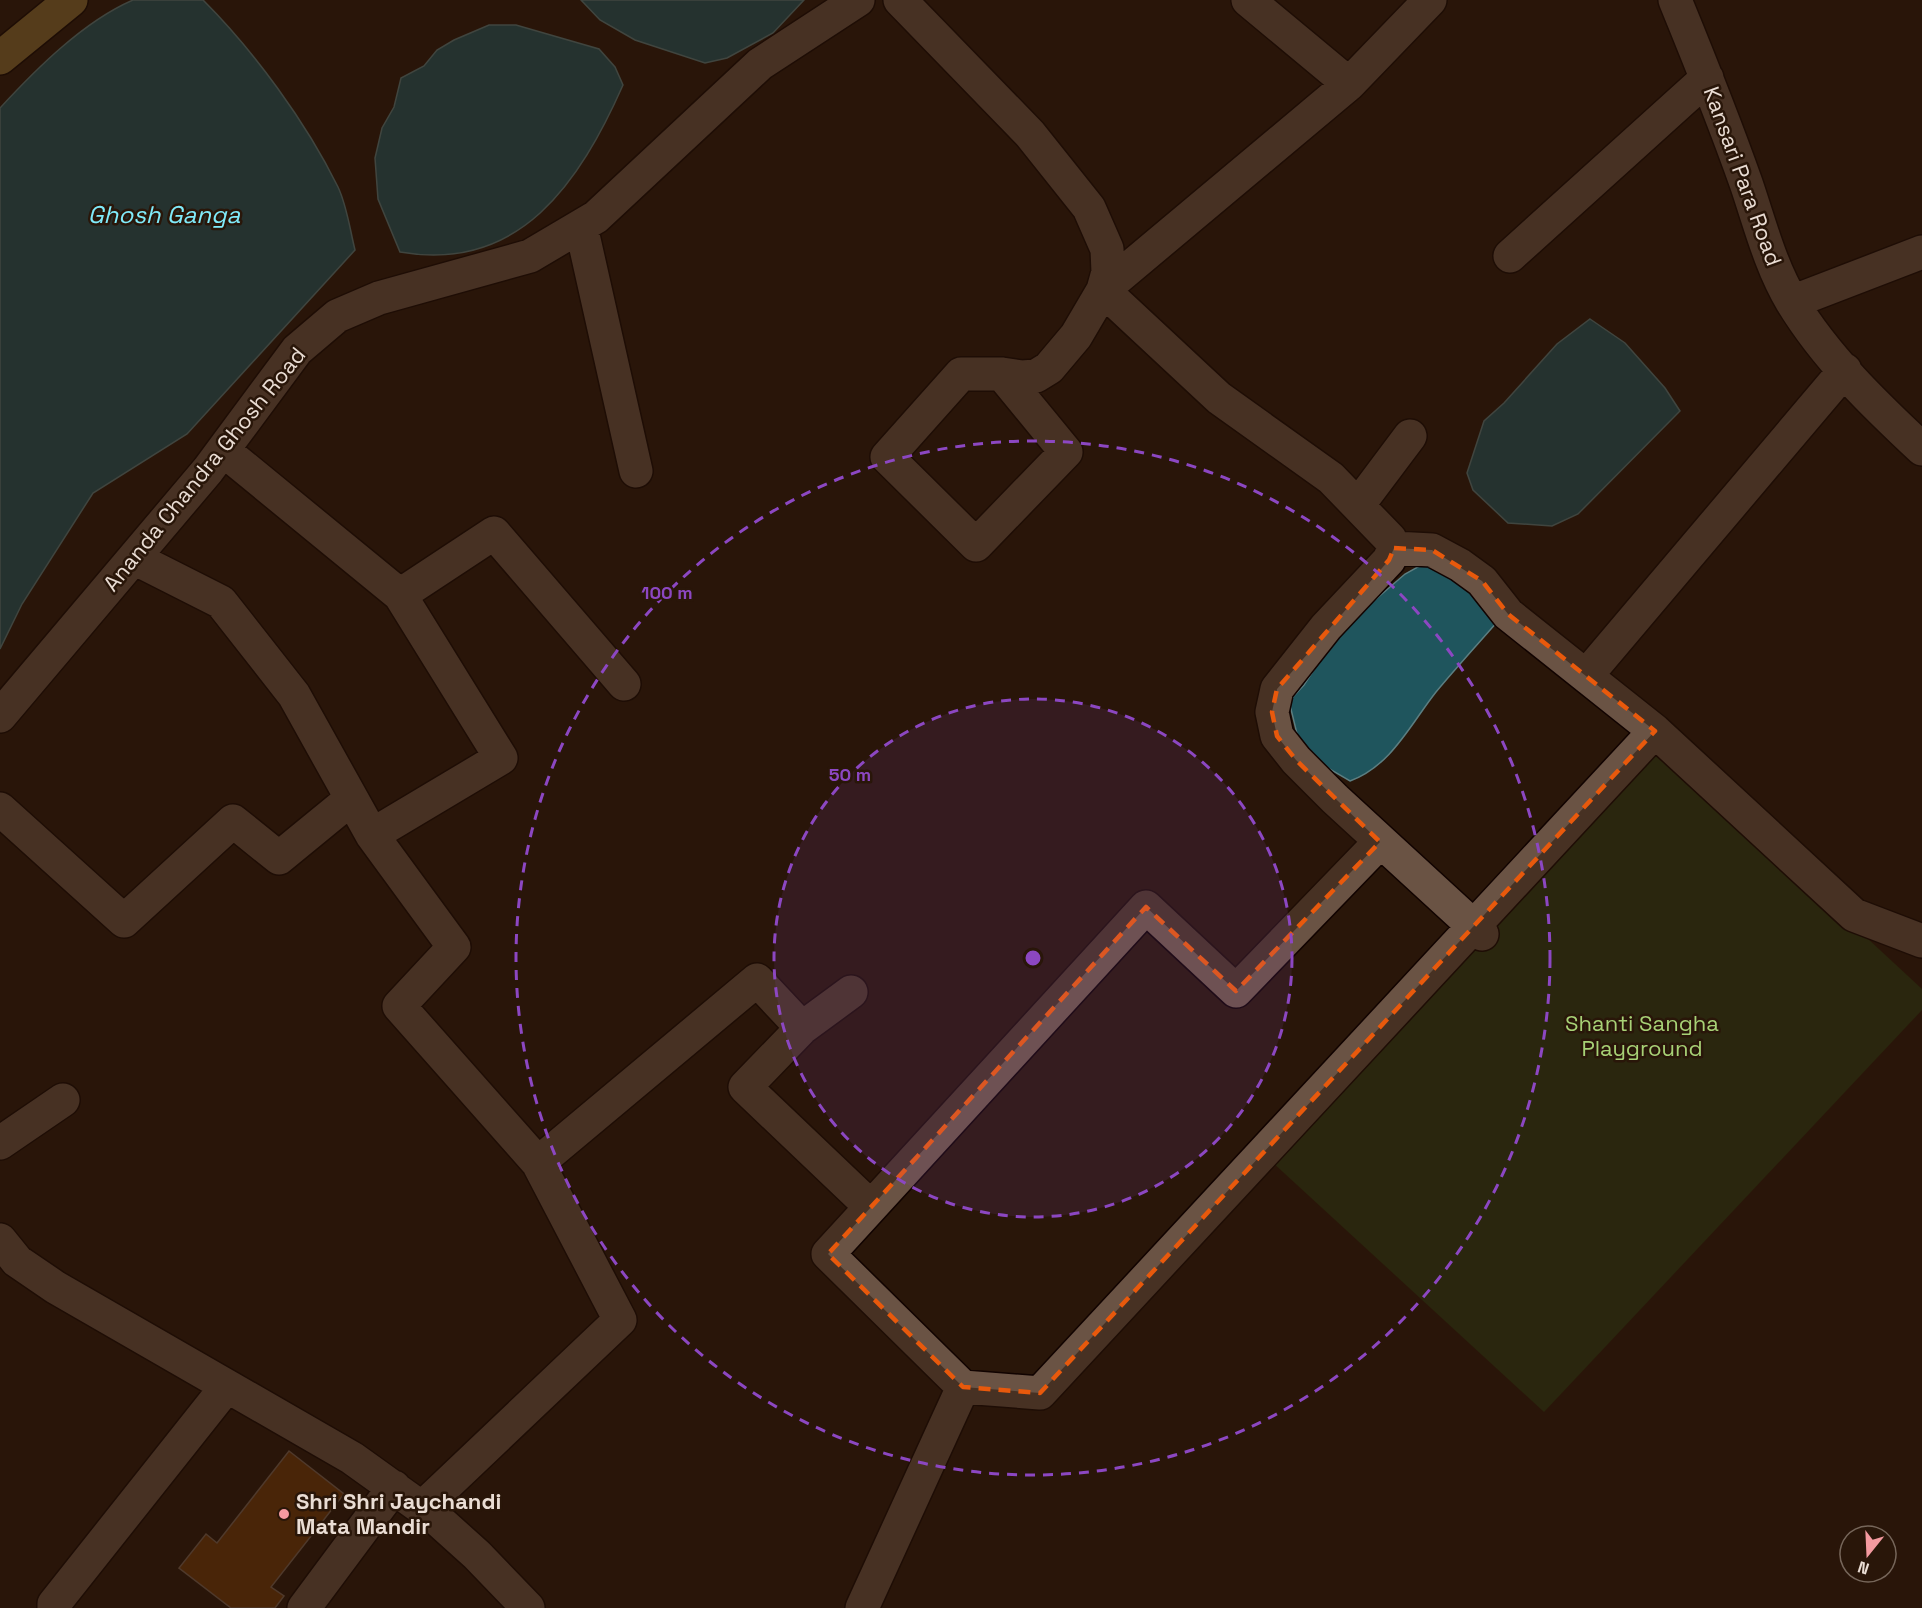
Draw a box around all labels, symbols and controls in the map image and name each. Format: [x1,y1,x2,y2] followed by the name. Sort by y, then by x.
[1698,82,1788,270] street label: Kansari Para Road
[88,199,240,230] water label: Ghosh Ganga
[97,341,311,597] street label: Ananda Chandra Ghosh Road
[641,581,693,604] text: 100 m
[829,763,871,786] text: 50 m
[1023,948,1043,968] centre of rings
[1565,1009,1719,1062] park label: Shanti Sangha Playground
[296,1487,501,1540] place label: Shri Shri Jaychandi Mata Mandir
[277,1507,291,1521] marker: Shri Shri Jaychandi Mata Mandir
[1838,1524,1898,1584] north arrow
[1855,1556,1872,1579] text: N

